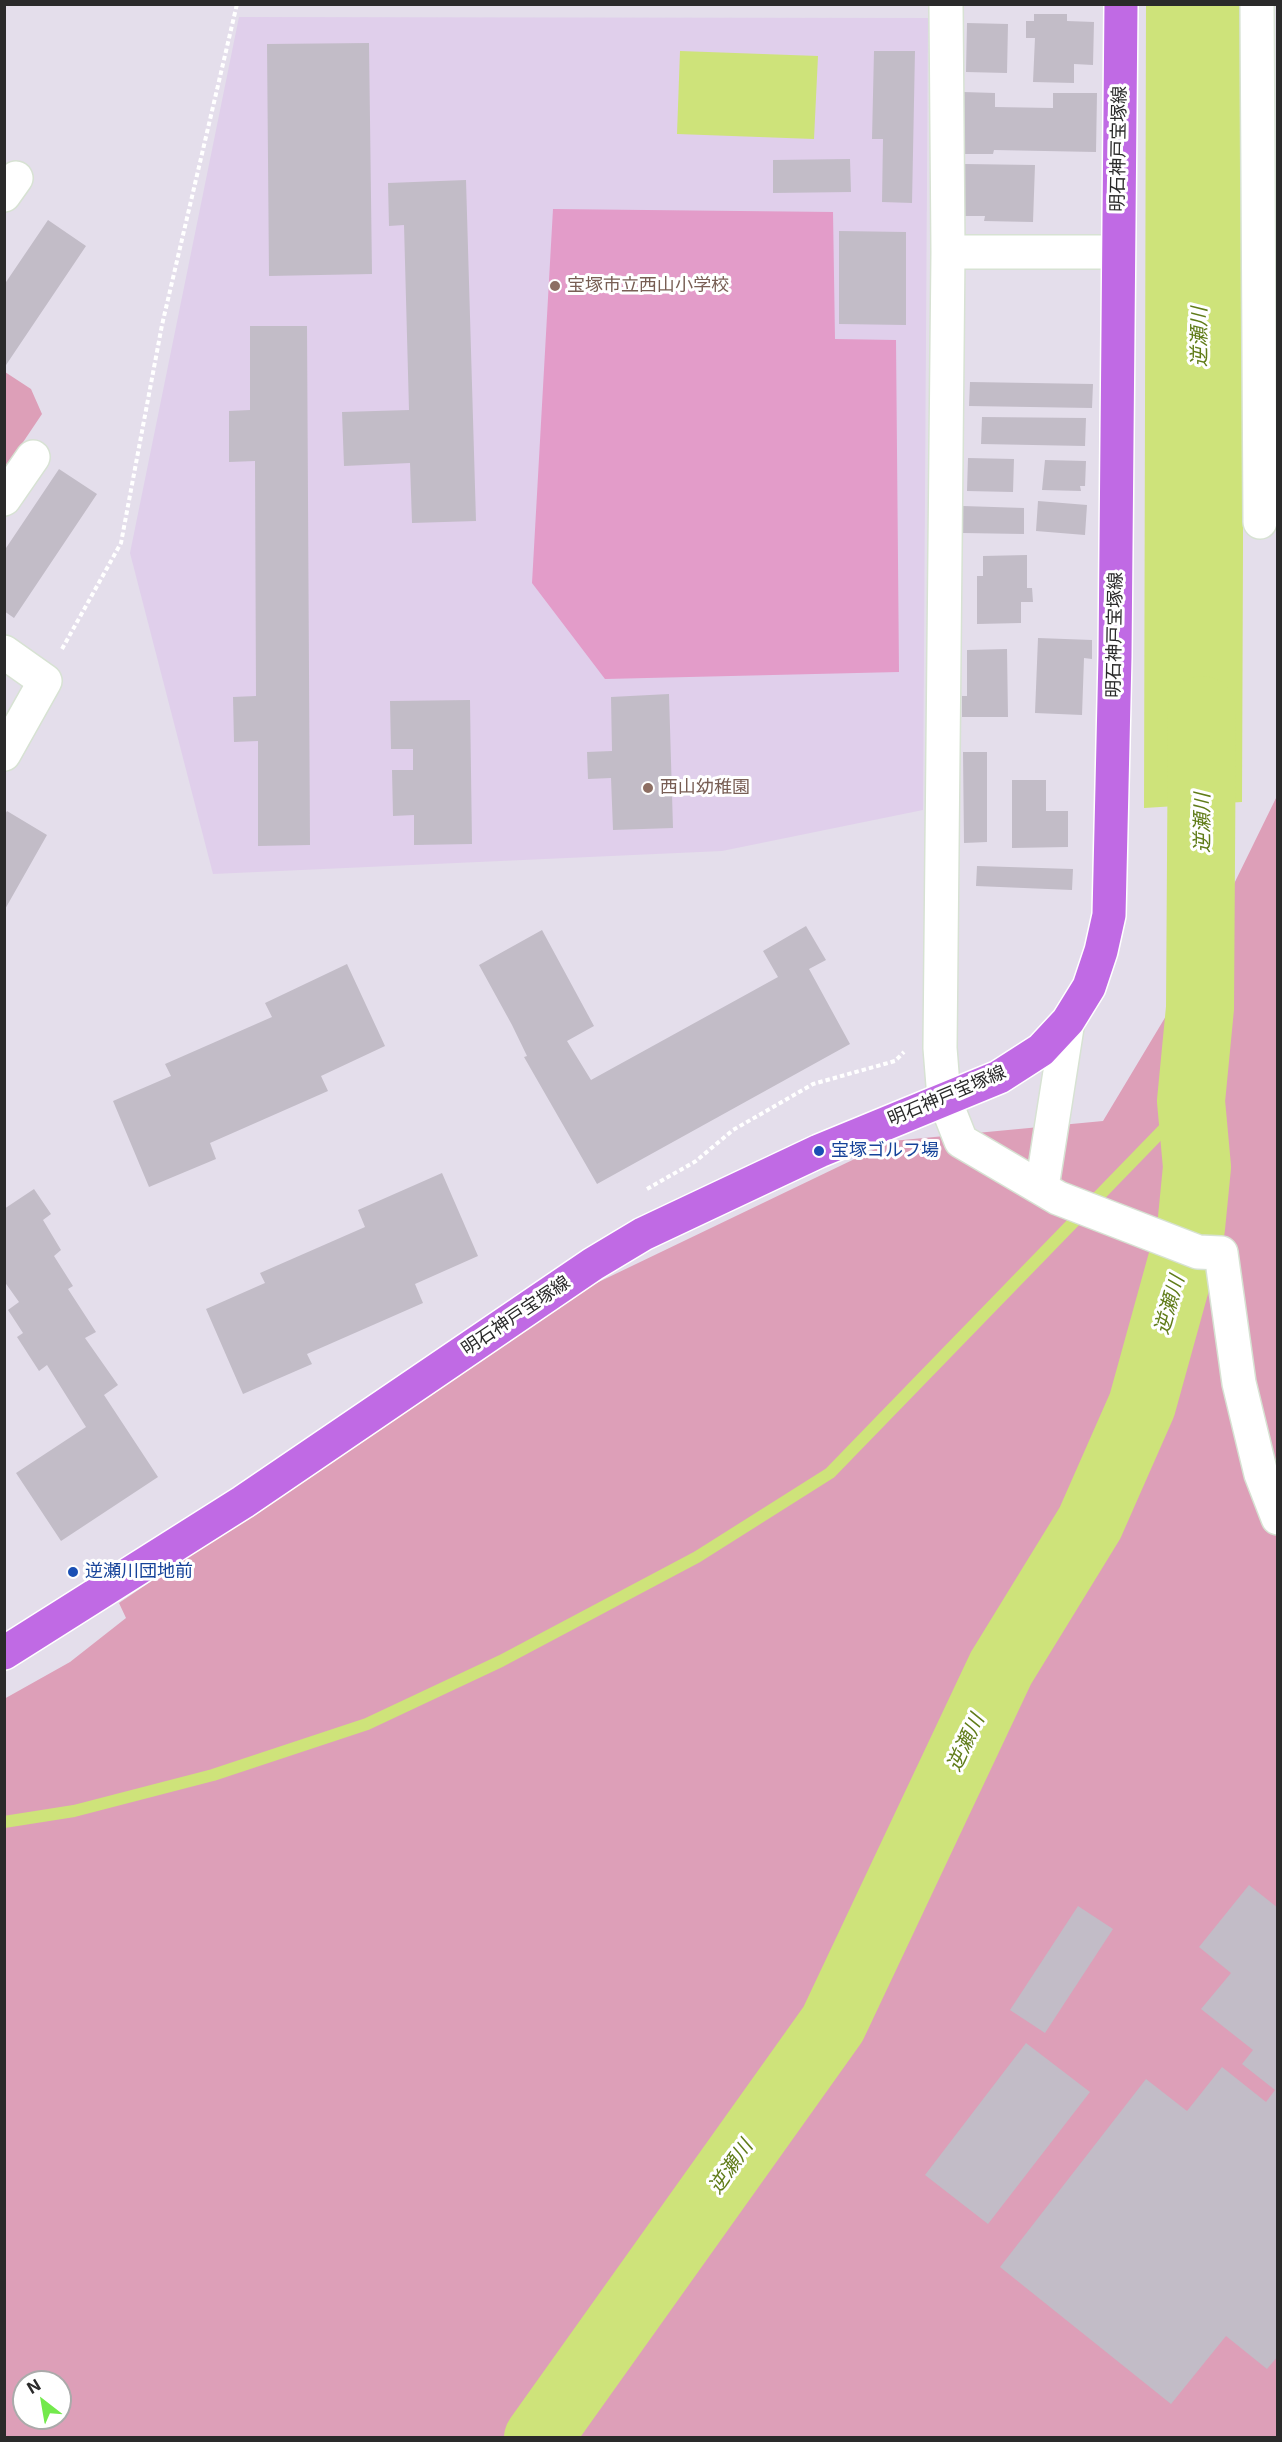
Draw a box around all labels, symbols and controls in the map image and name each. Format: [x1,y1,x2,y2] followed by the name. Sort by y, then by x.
[1107,86,1131,212] street label: 明石神戸宝塚線
[567,275,729,297] place label: 宝塚市立西山小学校
[548,279,562,293] marker: 宝塚市立西山小学校
[1188,307,1212,367] water label: 逆瀬川
[1103,572,1127,698] street label: 明石神戸宝塚線
[660,777,750,799] place label: 西山幼稚園
[641,781,655,795] marker: 西山幼稚園
[1191,793,1215,853] water label: 逆瀬川
[885,1061,1009,1131] street label: 明石神戸宝塚線
[831,1140,939,1162] place label: 宝塚ゴルフ場
[812,1144,826,1158] marker: 宝塚ゴルフ場
[458,1272,574,1360] street label: 明石神戸宝塚線
[1150,1273,1190,1337] water label: 逆瀬川
[85,1561,193,1583] place label: 逆瀬川団地前
[66,1565,80,1579] marker: 逆瀬川団地前
[942,1711,990,1775] water label: 逆瀬川
[704,2136,758,2198] water label: 逆瀬川
[12,2370,72,2430] north arrow
[23,2375,44,2398] text: N

